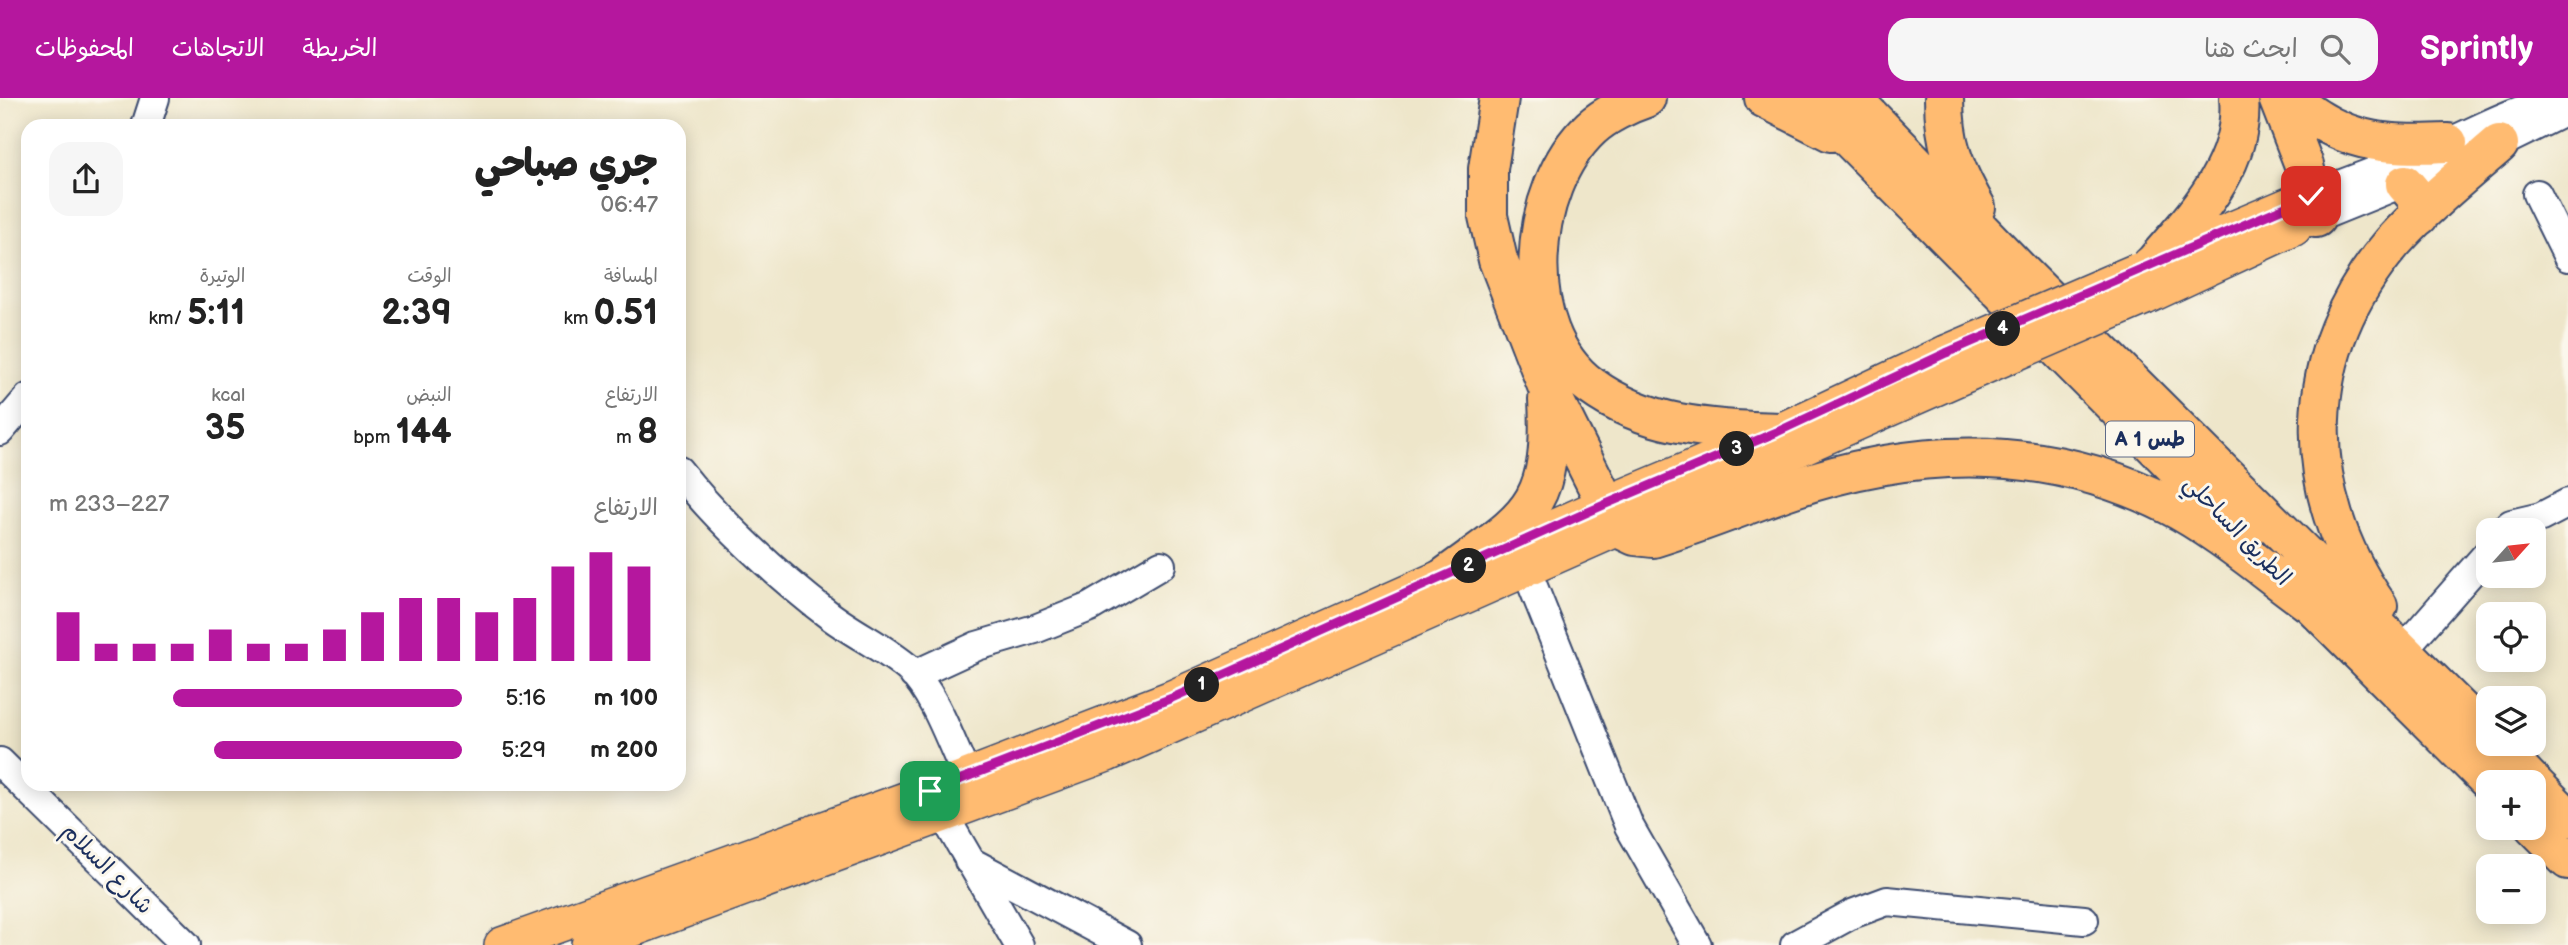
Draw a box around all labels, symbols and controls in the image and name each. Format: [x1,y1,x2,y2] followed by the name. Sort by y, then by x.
[1888,18,2378,81] search box
[2420,29,2533,69] text: Sprintly
[2316,30,2354,68] icon: search
[35,34,134,63] text: المحفوظات
[172,34,265,63] text: الاتجاهات
[303,34,377,63] text: الخريطة
[2204,34,2298,65] text: ابحث هنا
[49,142,123,216] button: share
[474,142,658,187] text: جري صباحي
[2281,166,2341,226] pin
[2292,177,2330,215] icon: check
[600,191,658,219] text: 06:47
[199,265,245,288] text: الوتيرة
[407,265,452,288] text: الوقت
[604,265,658,288] text: المسافة
[187,292,245,335] text: 5:11
[381,292,452,335] text: 2:39
[594,292,658,335] text: 0.51
[149,307,187,330] text: /km
[563,307,594,330] text: km
[1986,312,2021,346] pin: 4
[1997,317,2008,340] text: 4
[211,384,245,407] text: kcal
[406,384,452,407] text: النبض
[605,384,658,407] text: الارتفاع
[205,407,245,450] text: 35
[396,411,452,454] text: 144
[637,411,658,454] text: 8
[2106,422,2194,456] road number: A 1 طس
[353,426,396,449] text: bpm
[616,426,637,449] text: m
[1720,432,1754,466] pin: 3
[1731,437,1742,460] text: 3
[2173,470,2297,596] street label: الطريق الساحلي
[49,490,169,518] text: 227–233 m
[594,494,658,522] text: الارتفاع
[2476,518,2546,588] north arrow
[2476,518,2546,924] map controls
[1452,548,1486,584] pin: 2
[1463,554,1474,577] text: 2
[2476,602,2546,672] button: locate
[1184,668,1220,702] pin: 1
[1198,673,1206,696] text: 1
[505,684,546,712] text: 5:16
[594,684,658,712] text: 100 m
[2476,686,2546,756] button: layers
[501,736,546,764] text: 5:29
[590,736,658,764] text: 200 m
[900,761,960,821] pin
[2476,770,2546,840] button: +
[911,772,949,810] icon: arrive
[54,817,159,922] street label: شارع السلام
[2476,854,2546,924] button: −

